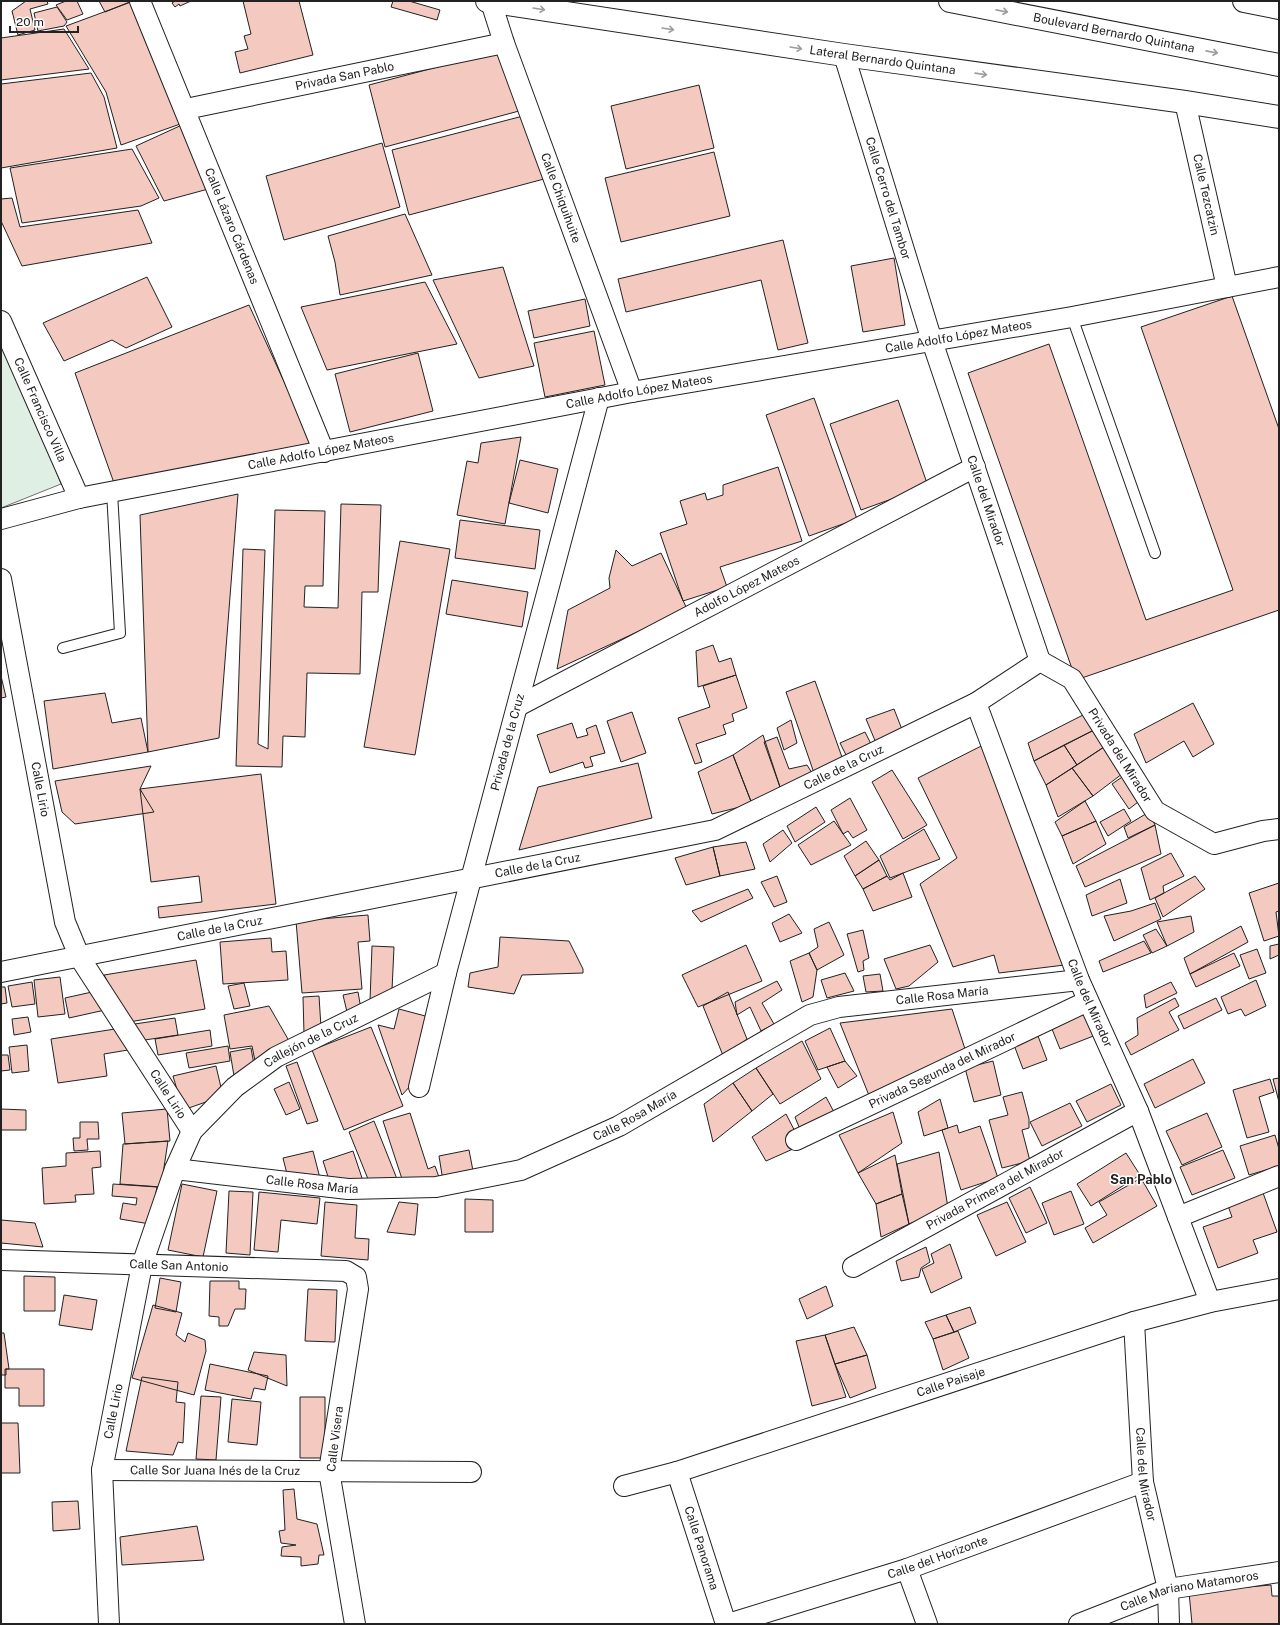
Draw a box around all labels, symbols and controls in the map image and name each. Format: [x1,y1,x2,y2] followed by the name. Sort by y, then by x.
[532,5,545,13] one-way arrow
[995,7,1008,15] one-way arrow
[10,8,78,34] scale bar
[1032,10,1196,55] street label: Boulevard Bernardo Quintana
[16,15,44,29] text: 20 m
[661,25,674,33] one-way arrow
[809,43,956,77] street label: Lateral Bernardo Quintana
[790,44,803,52] one-way arrow
[1205,48,1218,56] one-way arrow
[294,59,395,93] street label: Privada San Pablo
[974,70,987,78] one-way arrow
[863,135,914,262] street label: Calle Cerro del Tambor
[538,151,584,245] street label: Calle Chiquihuite
[1190,152,1222,237] street label: Calle Tezcatzin
[202,166,262,286] street label: Calle Lázaro Cárdenas
[884,317,1033,356] street label: Calle Adolfo López Mateos
[11,355,69,464] street label: Calle Francisco Villa
[565,371,713,412] street label: Calle Adolfo López Mateos
[247,431,395,472] street label: Calle Adolfo López Mateos
[964,454,1008,549] street label: Calle del Mirador
[691,553,802,620] street label: Adolfo López Mateos
[488,692,527,792] street label: Privada de la Cruz
[1085,706,1155,805] street label: Privada del Mirador
[801,742,886,793] street label: Calle de la Cruz
[28,761,52,818] street label: Calle Lirio
[494,850,582,881] street label: Calle de la Cruz
[176,913,264,944] street label: Calle de la Cruz
[1065,957,1116,1050] street label: Calle del Mirador
[895,983,989,1008] street label: Calle Rosa María
[261,1011,360,1071] street label: Callejón de la Cruz
[866,1029,1018,1111] street label: Privada Segunda del Mirador
[147,1067,189,1121] street label: Calle Lirio
[591,1087,679,1144] street label: Calle Rosa María
[924,1146,1067,1233] street label: Privada Primera del Mirador
[1110,1172,1172,1187] district label: San Pablo
[265,1173,359,1196] street label: Calle Rosa María
[129,1257,229,1274] street label: Calle San Antonio
[915,1364,987,1400] street label: Calle Paisaje
[101,1382,126,1440] street label: Calle Lirio
[324,1405,346,1473] street label: Calle Visera
[1133,1427,1159,1523] street label: Calle del Mirador
[130,1463,300,1478] street label: Calle Sor Juana Inés de la Cruz
[681,1504,722,1592] street label: Calle Panorama
[886,1533,990,1582] street label: Calle del Horizonte
[1118,1568,1260,1614] street label: Calle Mariano Matamoros

